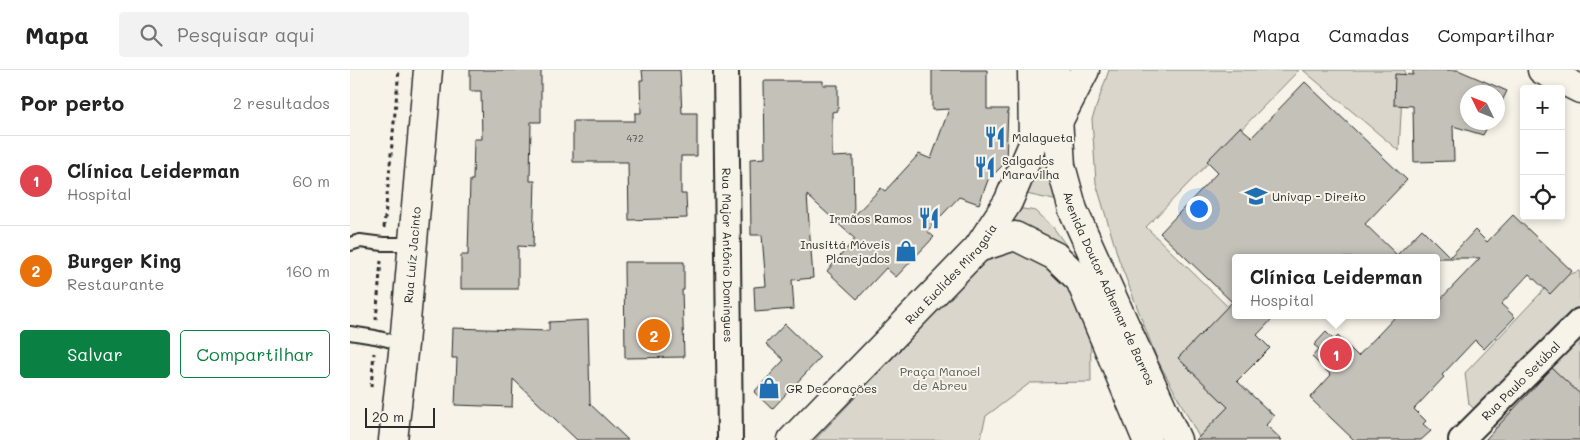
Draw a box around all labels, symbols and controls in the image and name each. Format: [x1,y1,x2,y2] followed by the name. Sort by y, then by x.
[119,12,469,57] search box
[25,19,89,50] text: Mapa
[137,21,165,49] icon: search
[177,22,315,47] text: Pesquisar aqui
[1253,23,1300,47] text: Mapa
[1328,23,1409,47] text: Camadas
[1437,23,1555,47] text: Compartilhar
[1460,85,1505,130] north arrow
[1520,85,1565,220] map controls
[1520,85,1565,130] button: +
[20,89,124,116] text: Por perto
[233,92,330,113] text: 2 resultados
[982,124,1008,150] restaurant icon: Malagueta
[1012,129,1073,145] place label: Malagueta
[1520,130,1565,175] button: −
[627,131,644,145] house number: 472
[1002,152,1060,182] place label: Salgados Maravilha
[972,154,998,180] restaurant icon: Salgados Maravilha
[67,158,240,183] text: Clínica Leiderman
[719,168,737,342] street label: Rua Major Antônio Domingues
[32,170,40,191] text: 1
[293,170,330,191] text: 60 m
[1520,175,1565,220] button: locate
[67,183,131,204] text: Hospital
[1243,183,1269,209] school or university icon: Univap - Direito
[1272,188,1366,204] place label: Univap - Direito
[1060,190,1159,388] street label: Avenida Doutor Adhemar de Barros
[1186,196,1212,222] your location
[916,205,942,231] restaurant icon: Irmãos Ramos
[400,206,424,304] street label: Rua Luíz Jacinto
[829,210,912,226] place label: Irmãos Ramos
[901,220,1000,327] street label: Rua Euclides Miragaia
[800,236,890,266] place label: Inusittá Móveis Planejados
[893,238,919,264] shop icon: Inusittá Móveis Planejados
[67,248,181,273] text: Burger King
[1232,254,1440,319] popup
[32,260,40,281] text: 2
[285,260,330,281] text: 160 m
[1250,264,1422,289] text: Clínica Leiderman
[67,273,165,294] text: Restaurante
[1250,289,1314,310] text: Hospital
[638,316,670,354] pin: 2
[20,330,170,378] button: Salvar
[180,330,330,378] button: Compartilhar
[1320,335,1352,373] pin: 1
[1478,338,1563,423] street label: Rua Paulo Setúbal
[900,363,980,393] park label: Praça Manoel de Abreu
[756,375,782,401] shop icon: GR Decorações
[786,380,877,396] place label: GR Decorações
[365,405,435,428] scale bar
[372,407,404,426] text: 20 m

